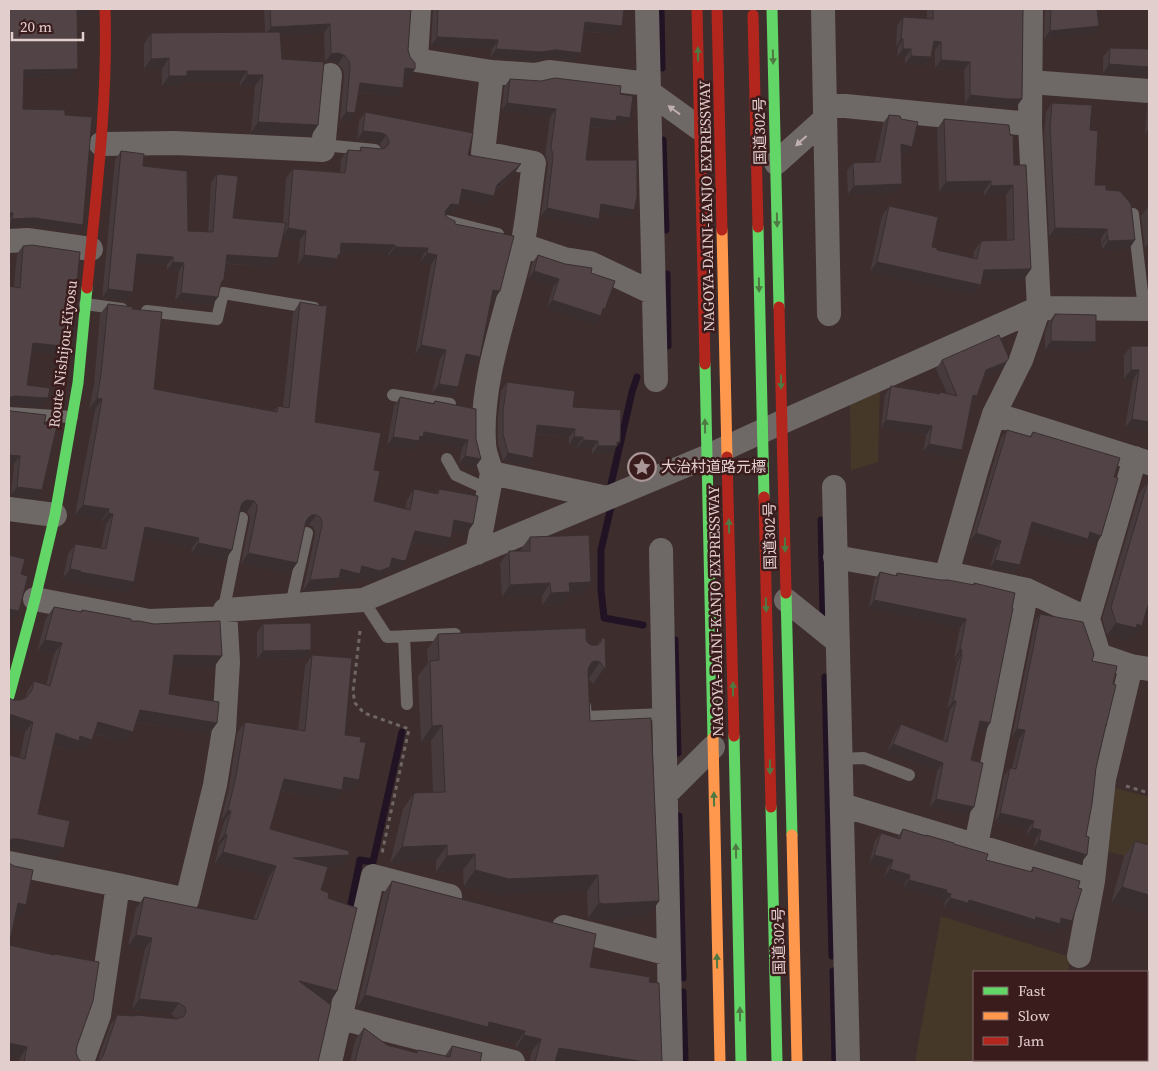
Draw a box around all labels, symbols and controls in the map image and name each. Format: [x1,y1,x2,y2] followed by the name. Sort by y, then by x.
[12,10,84,42] scale bar
[20,16,52,37] text: 20 m
[694,45,702,61] one-way arrow
[770,50,778,66] one-way arrow
[694,80,719,332] street label: NAGOYA-DAINI-KANJO EXPRESSWAY
[748,97,771,165] street label: 国道302号
[667,105,681,115] one-way arrow
[795,135,807,147] one-way arrow
[773,212,781,228] one-way arrow
[755,277,763,293] one-way arrow
[43,279,82,429] street label: Route Nishijou-Kiyosu
[777,375,785,391] one-way arrow
[701,418,709,434] one-way arrow
[627,452,657,482] place icon: 大治村道路元標
[661,456,766,477] place label: 大治村道路元標
[703,485,728,737] street label: NAGOYA-DAINI-KANJO EXPRESSWAY
[758,502,781,570] street label: 国道302号
[725,518,733,534] one-way arrow
[781,537,789,553] one-way arrow
[762,597,770,613] one-way arrow
[729,680,737,696] one-way arrow
[766,760,774,776] one-way arrow
[710,790,718,806] one-way arrow
[732,843,740,859] one-way arrow
[767,907,790,975] street label: 国道302号
[713,953,721,969] one-way arrow
[973,971,1148,1061] legend
[1018,980,1045,1001] text: Fast
[736,1005,744,1021] one-way arrow
[1018,1005,1050,1026] text: Slow
[1017,1030,1045,1051] text: Jam

